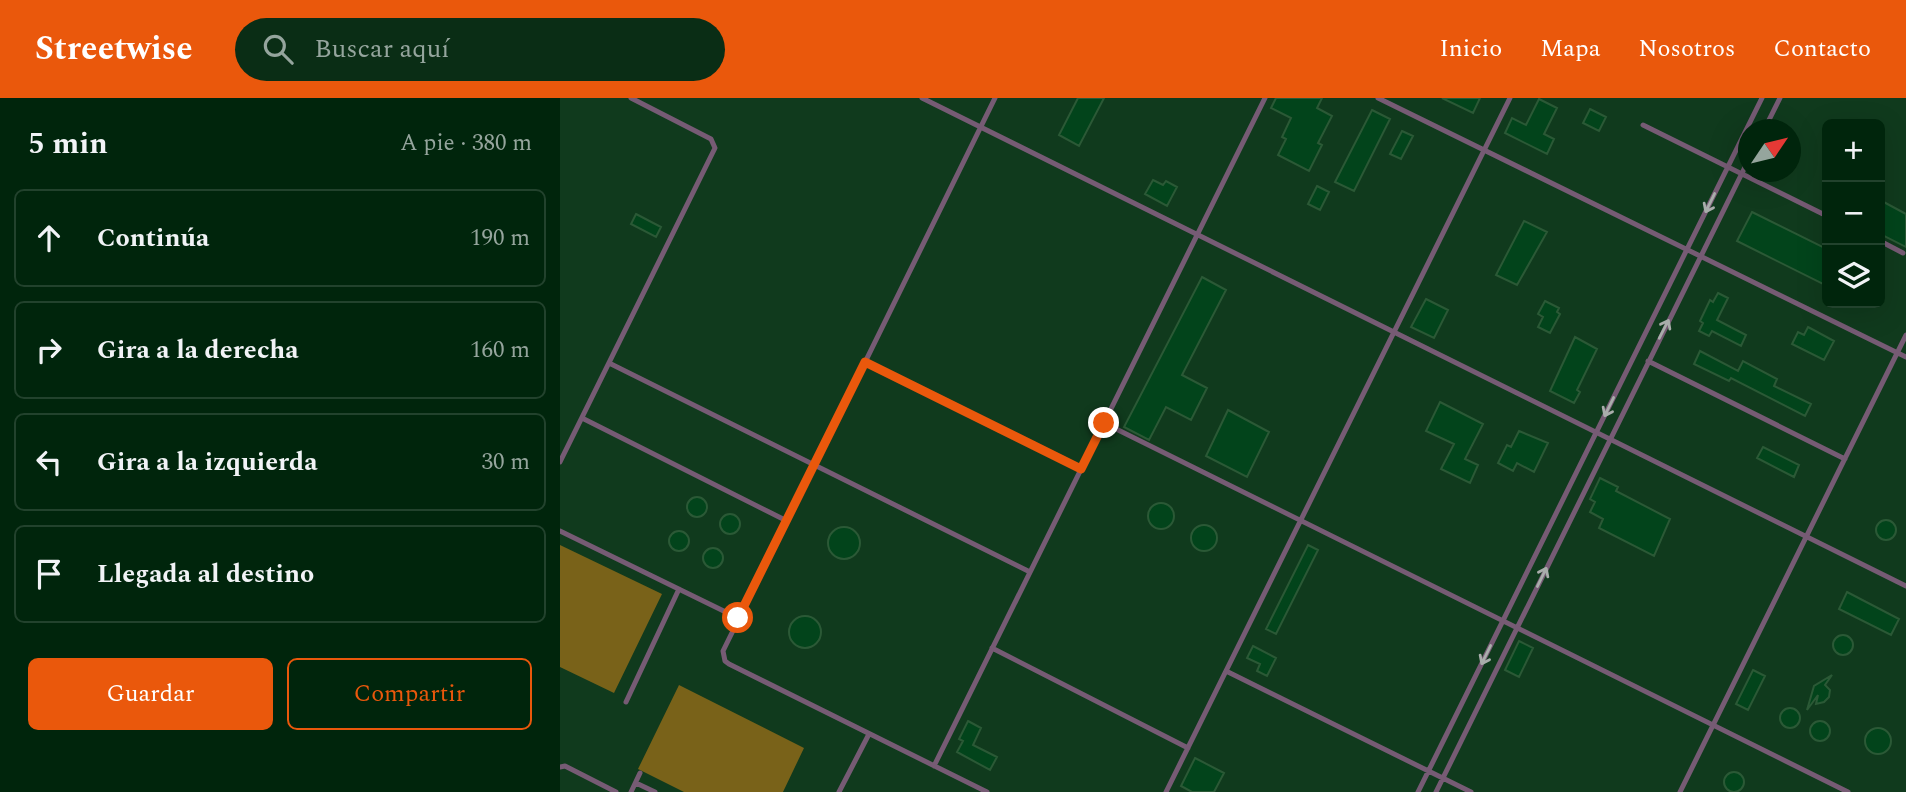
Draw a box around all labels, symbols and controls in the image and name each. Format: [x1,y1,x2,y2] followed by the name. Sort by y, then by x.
[235,18,725,81] search box
[35,24,193,74] text: Streetwise
[315,29,449,69] text: Buscar aquí
[259,30,297,68] icon: search
[1439,31,1502,67] text: Inicio
[1540,31,1600,67] text: Mapa
[1638,31,1735,67] text: Nosotros
[1773,31,1871,67] text: Contacto
[1738,119,1801,182] north arrow
[1822,119,1885,308] map controls
[1822,119,1885,182] button: +
[28,121,108,167] text: 5 min
[400,126,532,161] text: A pie · 380 m
[1822,182,1885,245] button: −
[1703,192,1716,213] one-way arrow
[97,218,209,258] text: Continúa
[30,219,68,257] icon: ahead
[470,221,530,256] text: 190 m
[1822,245,1885,308] button: layers
[1658,319,1672,340] one-way arrow
[97,330,299,370] text: Gira a la derecha
[30,331,68,369] icon: right
[470,333,530,368] text: 160 m
[1602,396,1616,417] one-way arrow
[1088,407,1119,438] route end
[97,442,318,482] text: Gira a la izquierda
[30,443,68,481] icon: left
[481,445,530,480] text: 30 m
[97,554,314,594] text: Llegada al destino
[30,555,68,593] icon: arrive
[1536,567,1550,588] one-way arrow
[722,602,753,633] route start
[1479,644,1493,665] one-way arrow
[28,658,273,730] button: Guardar
[287,658,532,730] button: Compartir

